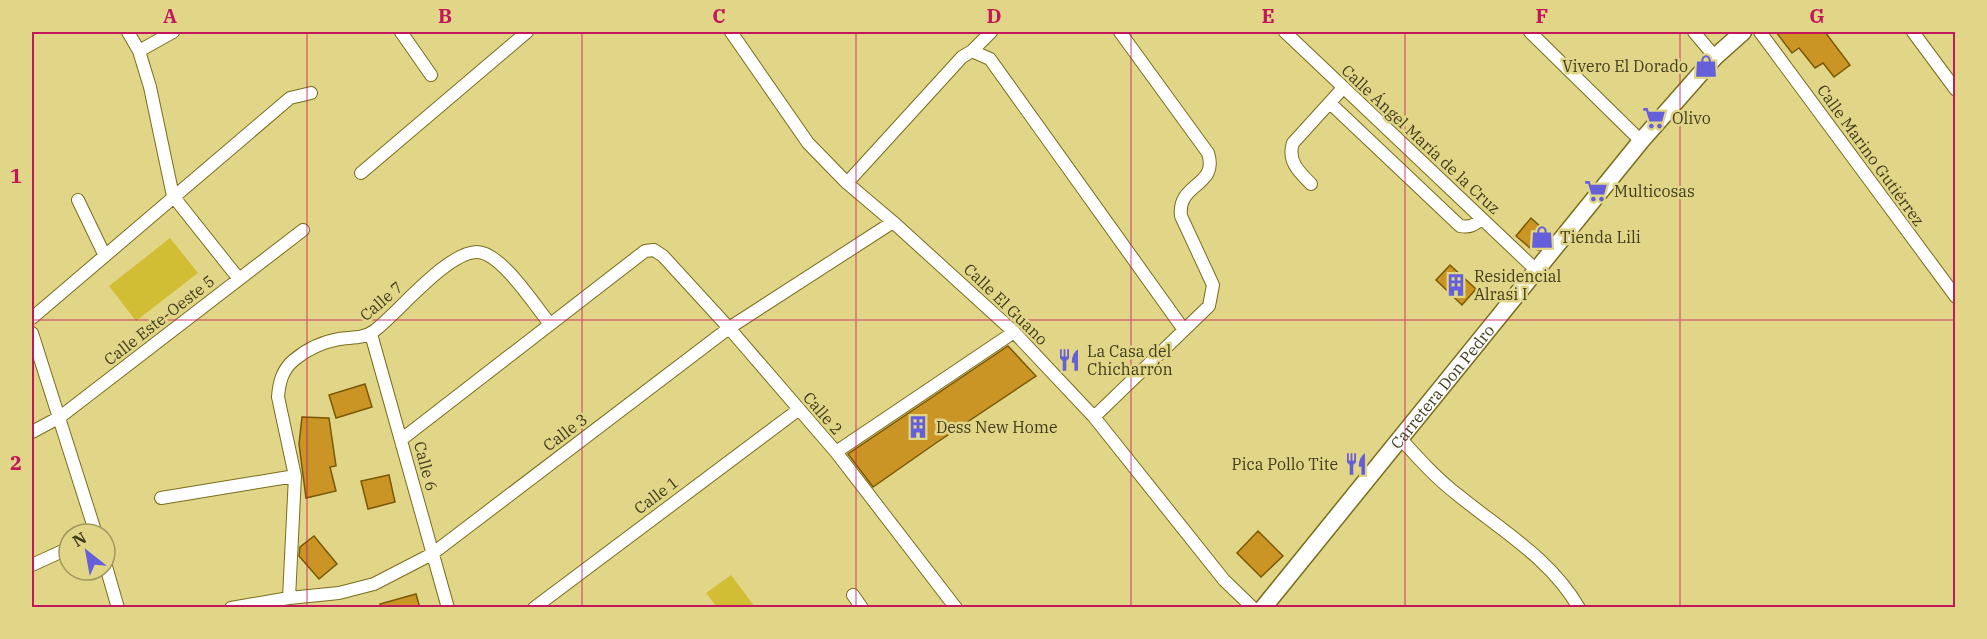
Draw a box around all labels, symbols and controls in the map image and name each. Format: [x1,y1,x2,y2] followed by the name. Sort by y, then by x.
[163,2,177,29] text: A
[438,2,452,29] text: B
[712,2,726,29] text: C
[986,2,1002,29] text: D
[1261,2,1275,29] text: E
[1536,2,1548,29] text: F
[1809,2,1825,29] text: G
[1693,53,1719,79] shop icon: Vivero El Dorado
[1562,56,1688,76] place label: Vivero El Dorado
[1337,59,1505,218] street label: Calle Ángel María de la Cruz
[1813,80,1929,230] street label: Calle Marino Gutiérrez
[1641,105,1667,131] supermarket icon: Olivo
[1672,108,1711,128] place label: Olivo
[10,162,22,189] text: 1
[1583,178,1609,204] supermarket icon: Multicosas
[1614,181,1695,201] place label: Multicosas
[1529,224,1555,250] shop icon: Tienda Lili
[1560,227,1641,247] place label: Tienda Lili
[960,259,1052,349] street label: Calle El Guano
[1474,266,1561,304] place label: Residencial Alrasi I
[100,271,218,369] street label: Calle Este-Oeste 5
[1443,272,1469,298] building icon: Residencial Alrasi I
[355,277,407,325] street label: Calle 7
[1386,320,1499,453] street label: Carretera Don Pedro
[1087,341,1173,379] place label: La Casa del Chicharrón
[1056,347,1082,373] restaurant icon: La Casa del Chicharrón
[799,387,847,439] street label: Calle 2
[539,409,591,455] street label: Calle 3
[905,414,931,440] building icon: Dess New Home
[936,417,1058,437] place label: Dess New Home
[410,439,442,493] street label: Calle 6
[10,449,22,476] text: 2
[1343,451,1369,477] restaurant icon: Pica Pollo Tite
[1232,454,1338,474] place label: Pica Pollo Tite
[630,472,682,518] street label: Calle 1
[57,522,117,582] north arrow
[69,527,90,551] text: N

